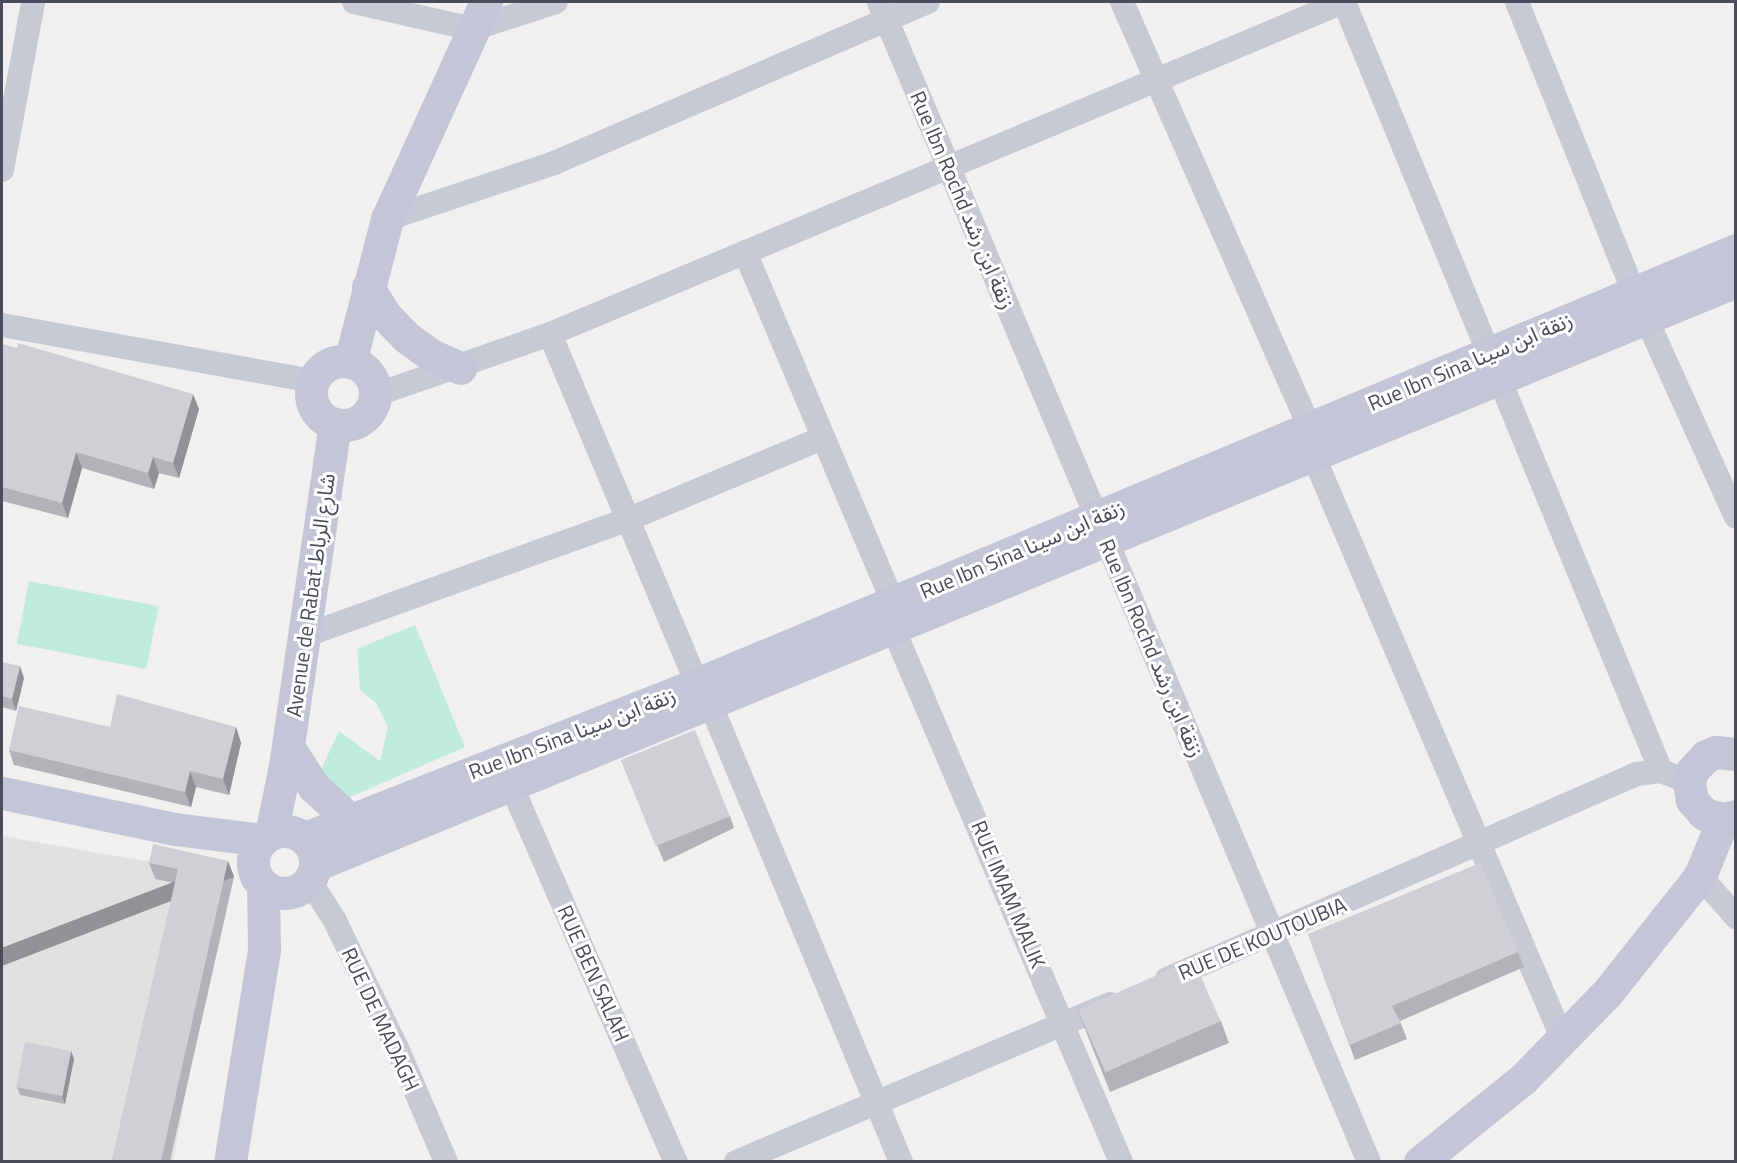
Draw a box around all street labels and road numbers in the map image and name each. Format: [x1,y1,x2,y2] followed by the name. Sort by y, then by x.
[906,87,1020,313] street label: Rue Ibn Rochd زنقة ابن رشد
[1364,306,1576,416] street label: Rue Ibn Sina زنقة ابن سينا
[280,472,340,718] street label: Avenue de Rabat شارع الرباط
[916,494,1128,604] street label: Rue Ibn Sina زنقة ابن سينا
[1095,535,1209,761] street label: Rue Ibn Rochd زنقة ابن رشد
[465,682,679,784] street label: Rue Ibn Sina زنقة ابن سينا
[967,817,1051,971] street label: RUE IMAM MALIK
[1174,891,1350,985] street label: RUE DE KOUTOUBIA
[553,901,635,1045] street label: RUE BEN SALAH
[337,943,425,1095] street label: RUE DE MADAGH

